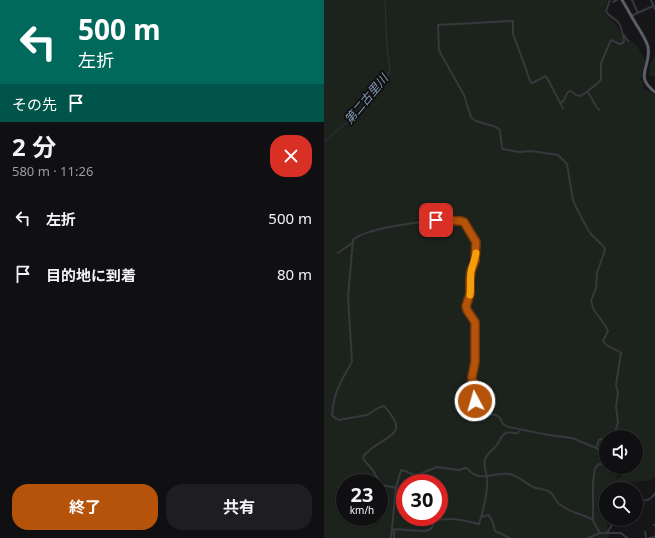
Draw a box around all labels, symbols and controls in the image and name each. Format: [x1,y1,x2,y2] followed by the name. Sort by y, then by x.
[78,10,161,48] text: 500 m
[12,16,64,68] icon: left
[78,48,114,72] text: 左折
[340,69,393,127] water label: 第二古里川
[65,92,87,114] icon: arrive
[12,94,57,114] text: その先
[12,130,56,163] text: 2 分
[270,135,312,177] button: close
[12,162,93,180] text: 580 m · 11:26
[419,203,453,237] pin
[12,207,34,229] icon: left
[268,208,312,228] text: 500 m
[46,209,76,229] text: 左折
[425,209,447,231] icon: arrive
[12,263,34,285] icon: arrive
[277,264,312,284] text: 80 m
[46,265,136,285] text: 目的地に到着
[454,380,496,422] position arrow
[599,430,643,526] map controls
[599,430,643,474] button: sound
[396,474,448,526] speed limit sign: 30
[351,481,373,508] text: 23
[599,482,643,526] button: search
[12,484,158,530] button: 終了
[166,484,312,530] button: 共有
[350,503,374,517] text: km/h

